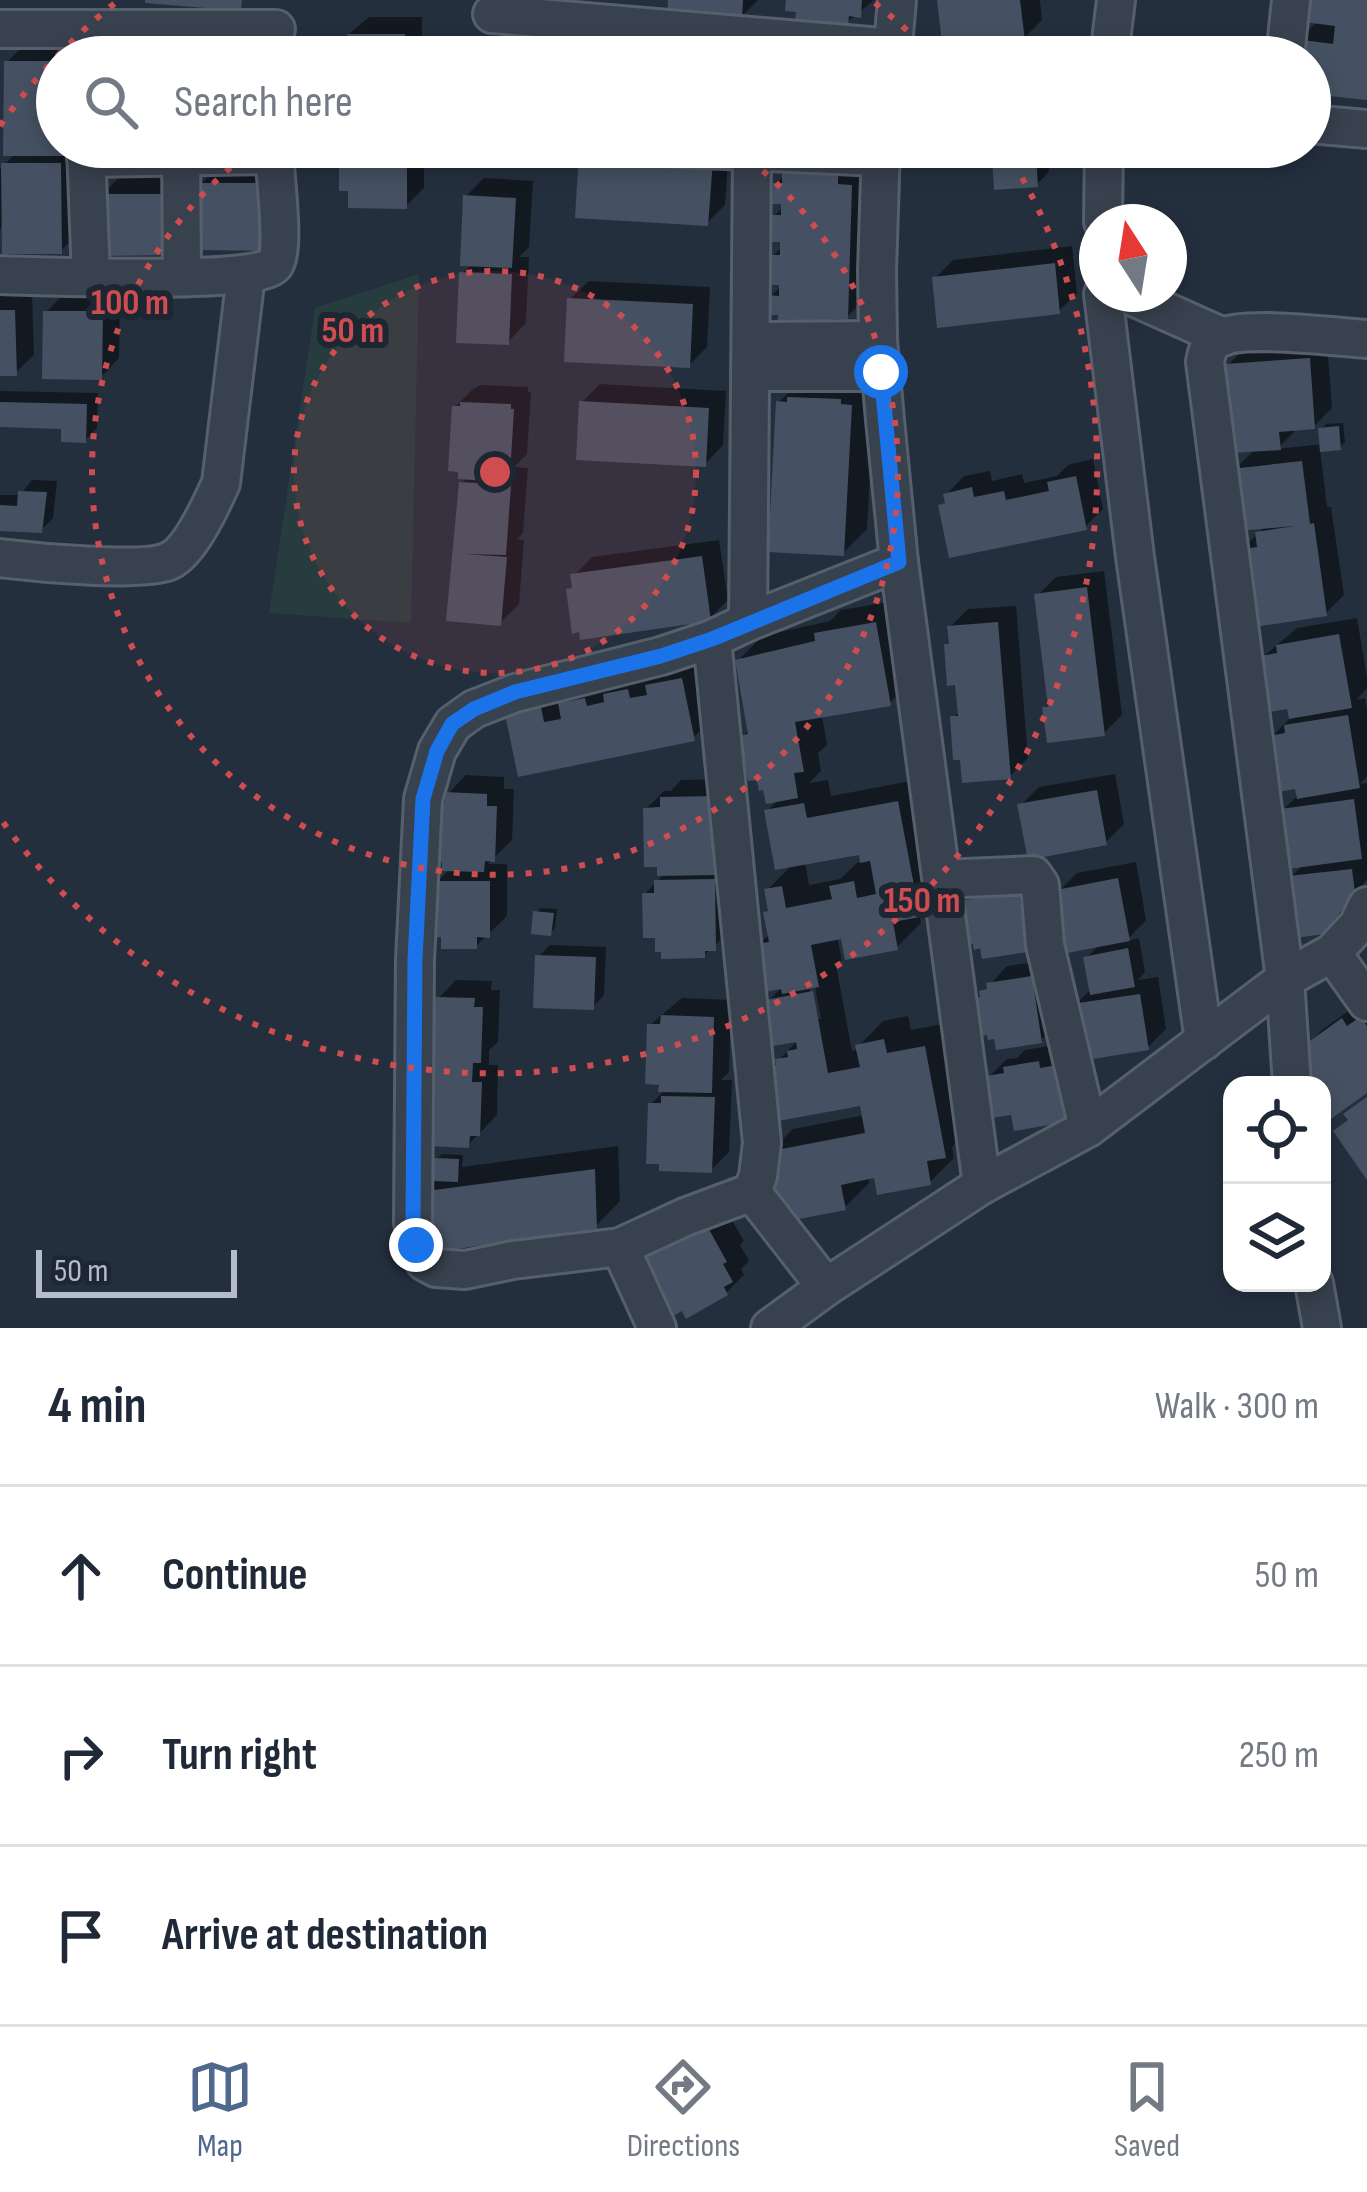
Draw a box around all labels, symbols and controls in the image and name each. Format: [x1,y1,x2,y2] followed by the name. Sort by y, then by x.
[36,36,1331,168] search box
[78,69,144,135] icon: search
[174,75,353,130] text: Search here
[1079,204,1187,312] north arrow
[91,282,169,325] text: 100 m
[322,310,384,353] text: 50 m
[854,345,908,399] route start
[474,451,516,493] centre of rings
[884,880,960,923] text: 150 m
[1223,1076,1331,1292] map controls
[1223,1076,1331,1184] button: locate
[1223,1184,1331,1292] button: layers
[389,1218,443,1272] route end
[36,1244,237,1297] scale bar
[54,1251,108,1291] text: 50 m
[48,1376,147,1437] text: 4 min
[1155,1383,1319,1430] text: Walk · 300 m
[48,1543,114,1609] icon: ahead
[162,1548,308,1603] text: Continue
[1255,1552,1319,1599] text: 50 m
[48,1723,114,1789] icon: right
[162,1728,317,1783] text: Turn right
[1239,1732,1319,1779] text: 250 m
[48,1903,114,1969] icon: arrive
[162,1908,488,1963] text: Arrive at destination
[187,2054,253,2166] tab: Map
[627,2054,740,2166] tab: Directions
[1114,2054,1180,2166] tab: Saved

